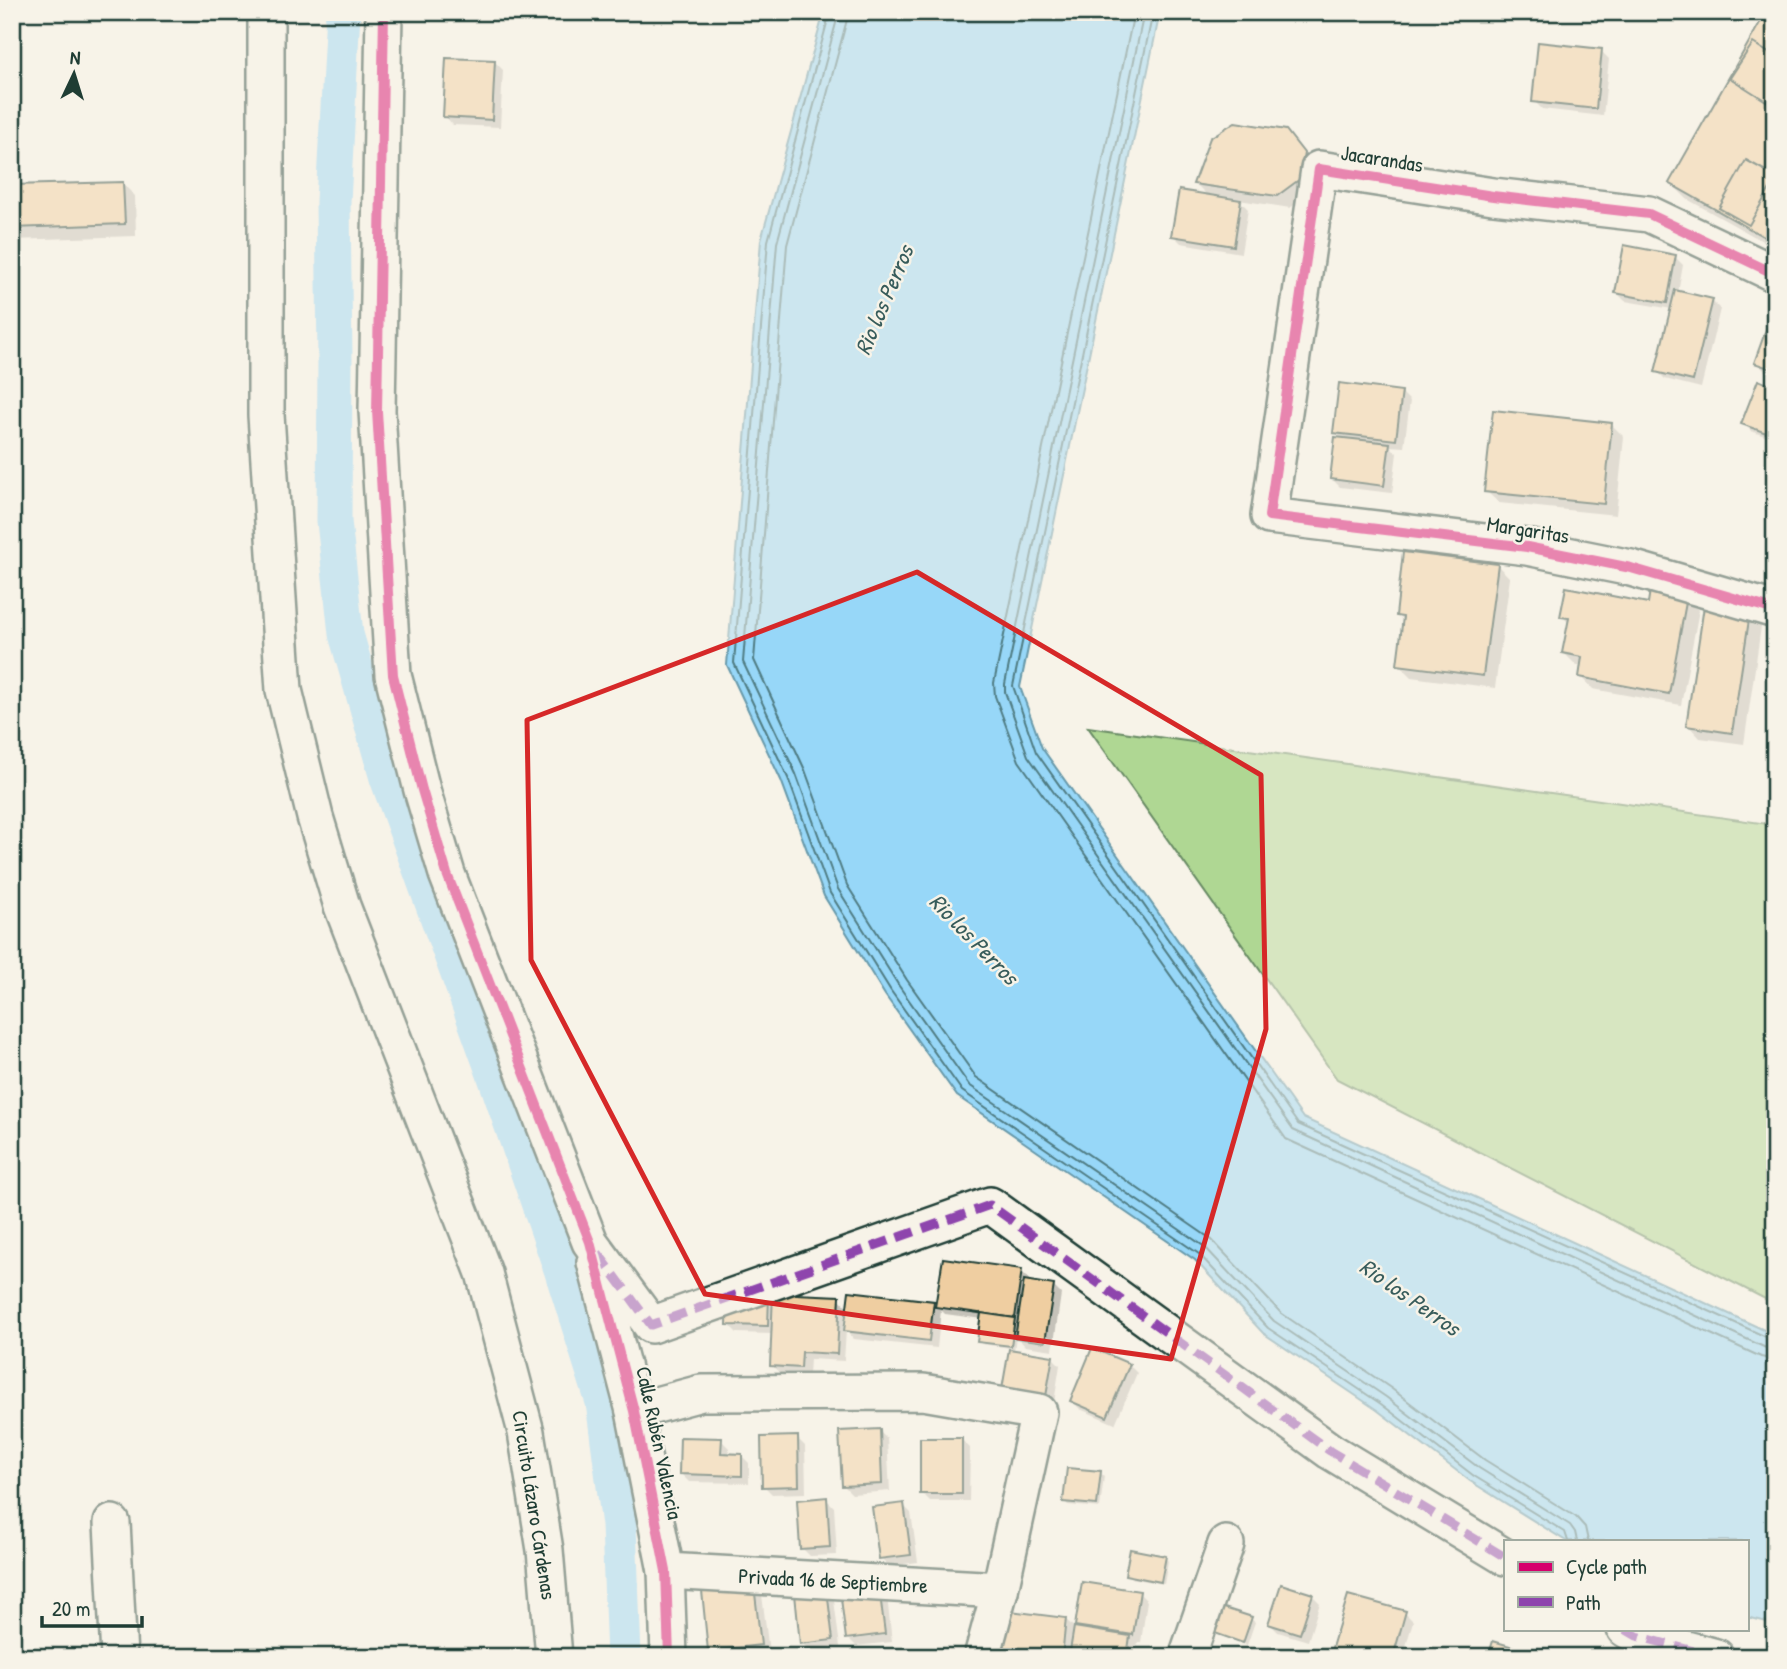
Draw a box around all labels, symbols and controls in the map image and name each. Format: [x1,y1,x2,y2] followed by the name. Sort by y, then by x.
[38,38,108,108] north arrow
[69,44,81,70] text: N
[1339,138,1425,179] street label: Jacarandas
[847,239,921,359] water label: Rio los Perros
[1485,509,1571,550] street label: Margaritas
[923,886,1027,993] water label: Rio los Perros
[1354,1251,1468,1344] water label: Rio los Perros
[629,1364,690,1522] street label: Calle Rubén Valencia
[505,1408,564,1601] street label: Circuito Lázaro Cárdenas
[1504,1540,1748,1630] legend
[1566,1552,1647,1581] text: Cycle path
[738,1561,928,1600] street label: Privada 16 de Septiembre
[42,1585,142,1629] scale bar
[1566,1588,1601,1617] text: Path
[52,1594,90,1623] text: 20 m

